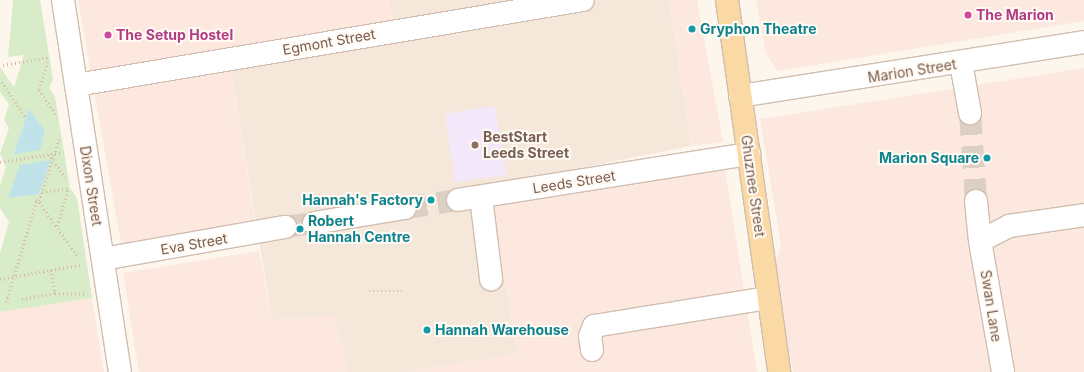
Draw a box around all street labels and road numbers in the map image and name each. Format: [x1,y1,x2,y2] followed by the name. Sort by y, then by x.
[281,26,377,58] street label: Egmont Street
[866,56,958,86] street label: Marion Street
[738,134,768,238] street label: Ghuznee Street
[76,145,106,227] street label: Dixon Street
[531,167,617,197] street label: Leeds Street
[159,230,229,258] street label: Eva Street
[977,269,1005,343] street label: Swan Lane

